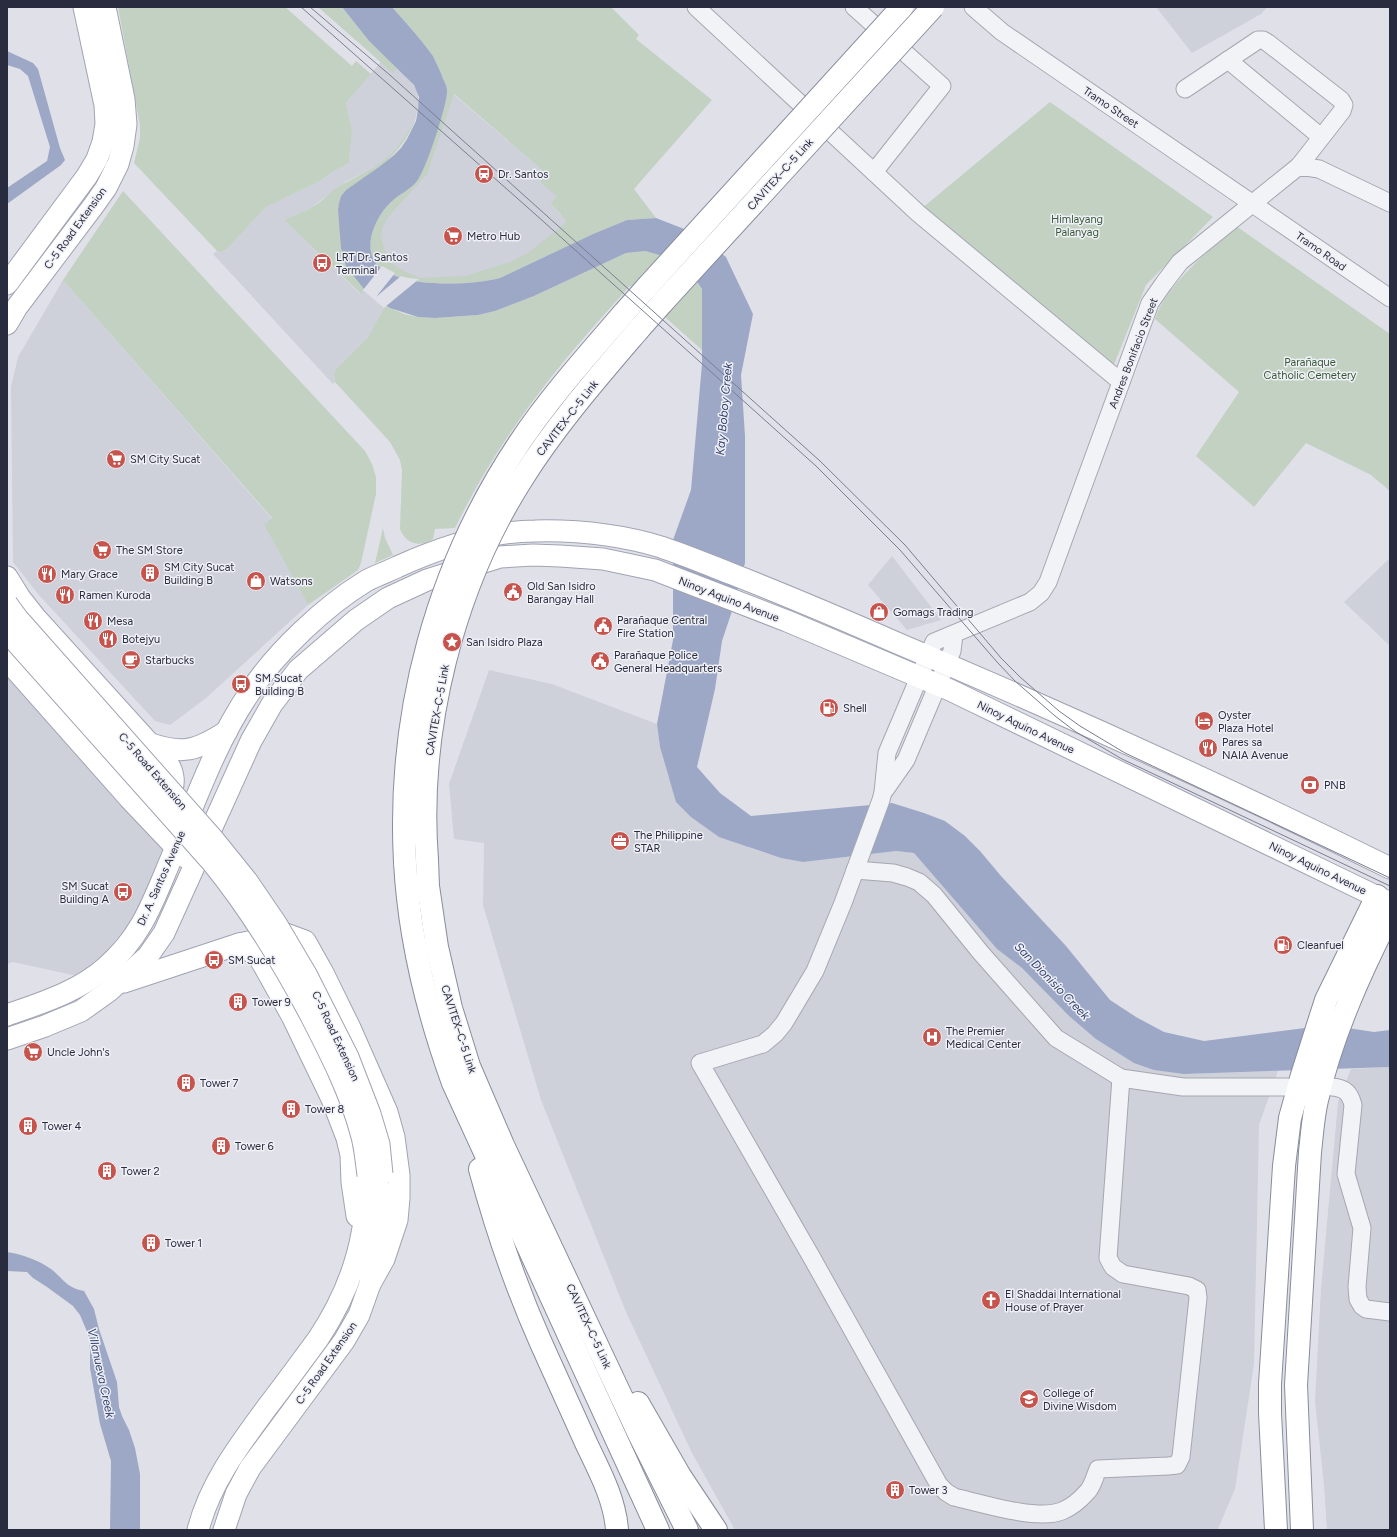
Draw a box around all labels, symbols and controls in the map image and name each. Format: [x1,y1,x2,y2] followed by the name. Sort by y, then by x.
[1080,84,1141,131] street label: Tramo Street
[745,135,816,213] street label: CAVITEX–C-5 Link
[473,163,495,185] station icon: Dr. Santos
[498,168,548,181] place label: Dr. Santos
[41,185,109,272] street label: C-5 Road Extension
[1051,213,1103,239] park label: Himlayang Palanyag
[442,225,464,247] supermarket icon: Metro Hub
[1293,229,1348,274] street label: Tramo Road
[467,230,520,243] place label: Metro Hub
[336,251,408,277] place label: LRT Dr. Santos Terminal
[311,252,333,274] bus stop icon: LRT Dr. Santos Terminal
[1106,296,1161,410] street label: Andres Bonifacio Street
[1264,356,1357,382] park label: Parañaque Catholic Cemetery
[713,361,735,456] water label: Kay Boboy Creek
[534,377,601,459] street label: CAVITEX–C-5 Link
[105,448,127,470] supermarket icon: SM City Sucat
[130,453,201,466] place label: SM City Sucat
[91,539,113,561] supermarket icon: The SM Store
[116,544,183,557] place label: The SM Store
[164,561,235,587] place label: SM City Sucat Building B
[139,562,161,584] building icon: SM City Sucat Building B
[36,563,58,585] restaurant icon: Mary Grace
[61,568,118,581] place label: Mary Grace
[245,570,267,592] shop icon: Watsons
[677,574,781,625] street label: Ninoy Aquino Avenue
[270,575,313,588] place label: Watsons
[527,580,596,606] place label: Old San Isidro Barangay Hall
[502,581,524,603] public building icon: Old San Isidro Barangay Hall
[54,584,76,606] restaurant icon: Ramen Kuroda
[79,589,151,602] place label: Ramen Kuroda
[868,601,890,623] shop icon: Gomags Trading
[893,606,974,619] place label: Gomags Trading
[82,610,104,632] restaurant icon: Mesa
[617,614,707,640] place label: Parañaque Central Fire Station
[107,615,133,628] place label: Mesa
[592,615,614,637] public building icon: Parañaque Central Fire Station
[97,628,119,650] restaurant icon: Botejyu
[441,631,463,653] place icon: San Isidro Plaza
[122,633,160,646] place label: Botejyu
[466,636,543,649] place label: San Isidro Plaza
[120,649,142,671] cafe icon: Starbucks
[614,649,722,675] place label: Parañaque Police General Headquarters
[589,650,611,672] public building icon: Parañaque Police General Headquarters
[145,654,194,667] place label: Starbucks
[423,663,452,757] street label: CAVITEX–C-5 Link
[255,672,304,698] place label: SM Sucat Building B
[230,673,252,695] bus stop icon: SM Sucat Building B
[818,697,840,719] fuel station icon: Shell
[975,698,1077,757] street label: Ninoy Aquino Avenue
[843,702,867,715] place label: Shell
[1218,709,1273,735] place label: Oyster Plaza Hotel
[1193,710,1215,732] hotel icon: Oyster Plaza Hotel
[116,730,190,813] street label: C-5 Road Extension
[1222,736,1288,762] place label: Pares sa NAIA Avenue
[1197,737,1219,759] restaurant icon: Pares sa NAIA Avenue
[1299,774,1321,796] bank icon: PNB
[1324,779,1346,792] place label: PNB
[135,829,188,928] street label: Dr. A. Santos Avenue
[634,829,703,855] place label: The Philippine STAR
[609,830,631,852] office icon: The Philippine STAR
[1267,839,1369,898] street label: Ninoy Aquino Avenue
[59,880,110,906] place label: SM Sucat Building A
[112,881,134,903] bus stop icon: SM Sucat Building A
[1272,934,1294,956] fuel station icon: Cleanfuel
[1297,939,1344,952] place label: Cleanfuel
[1012,940,1093,1023] water label: San Dionisio Creek
[203,949,225,971] bus stop icon: SM Sucat
[228,954,275,967] place label: SM Sucat
[438,983,479,1076] street label: CAVITEX–C-5 Link
[309,989,362,1083] street label: C-5 Road Extension
[227,991,249,1013] building icon: Tower 9
[252,996,291,1009] place label: Tower 9
[946,1025,1021,1051] place label: The Premier Medical Center
[921,1026,943,1048] hospital icon: The Premier Medical Center
[22,1041,44,1063] supermarket icon: Uncle John's
[47,1046,110,1059] place label: Uncle John's
[175,1072,197,1094] building icon: Tower 7
[200,1077,239,1090] place label: Tower 7
[280,1098,302,1120] building icon: Tower 8
[305,1103,345,1116] place label: Tower 8
[17,1115,39,1137] building icon: Tower 4
[42,1120,82,1133] place label: Tower 4
[210,1135,232,1157] building icon: Tower 6
[235,1140,274,1153] place label: Tower 6
[96,1160,118,1182] building icon: Tower 2
[121,1165,160,1178] place label: Tower 2
[140,1232,162,1254] building icon: Tower 1
[165,1237,202,1250] place label: Tower 1
[563,1282,614,1371] street label: CAVITEX–C-5 Link
[1005,1288,1121,1314] place label: El Shaddai International House of Prayer
[980,1289,1002,1311] church icon: El Shaddai International House of Prayer
[293,1319,360,1407] street label: C-5 Road Extension
[85,1327,118,1420] water label: Villanueva Creek
[1043,1387,1117,1413] place label: College of Divine Wisdom
[1018,1388,1040,1410] school or university icon: College of Divine Wisdom
[884,1479,906,1501] building icon: Tower 3
[909,1484,948,1497] place label: Tower 3

